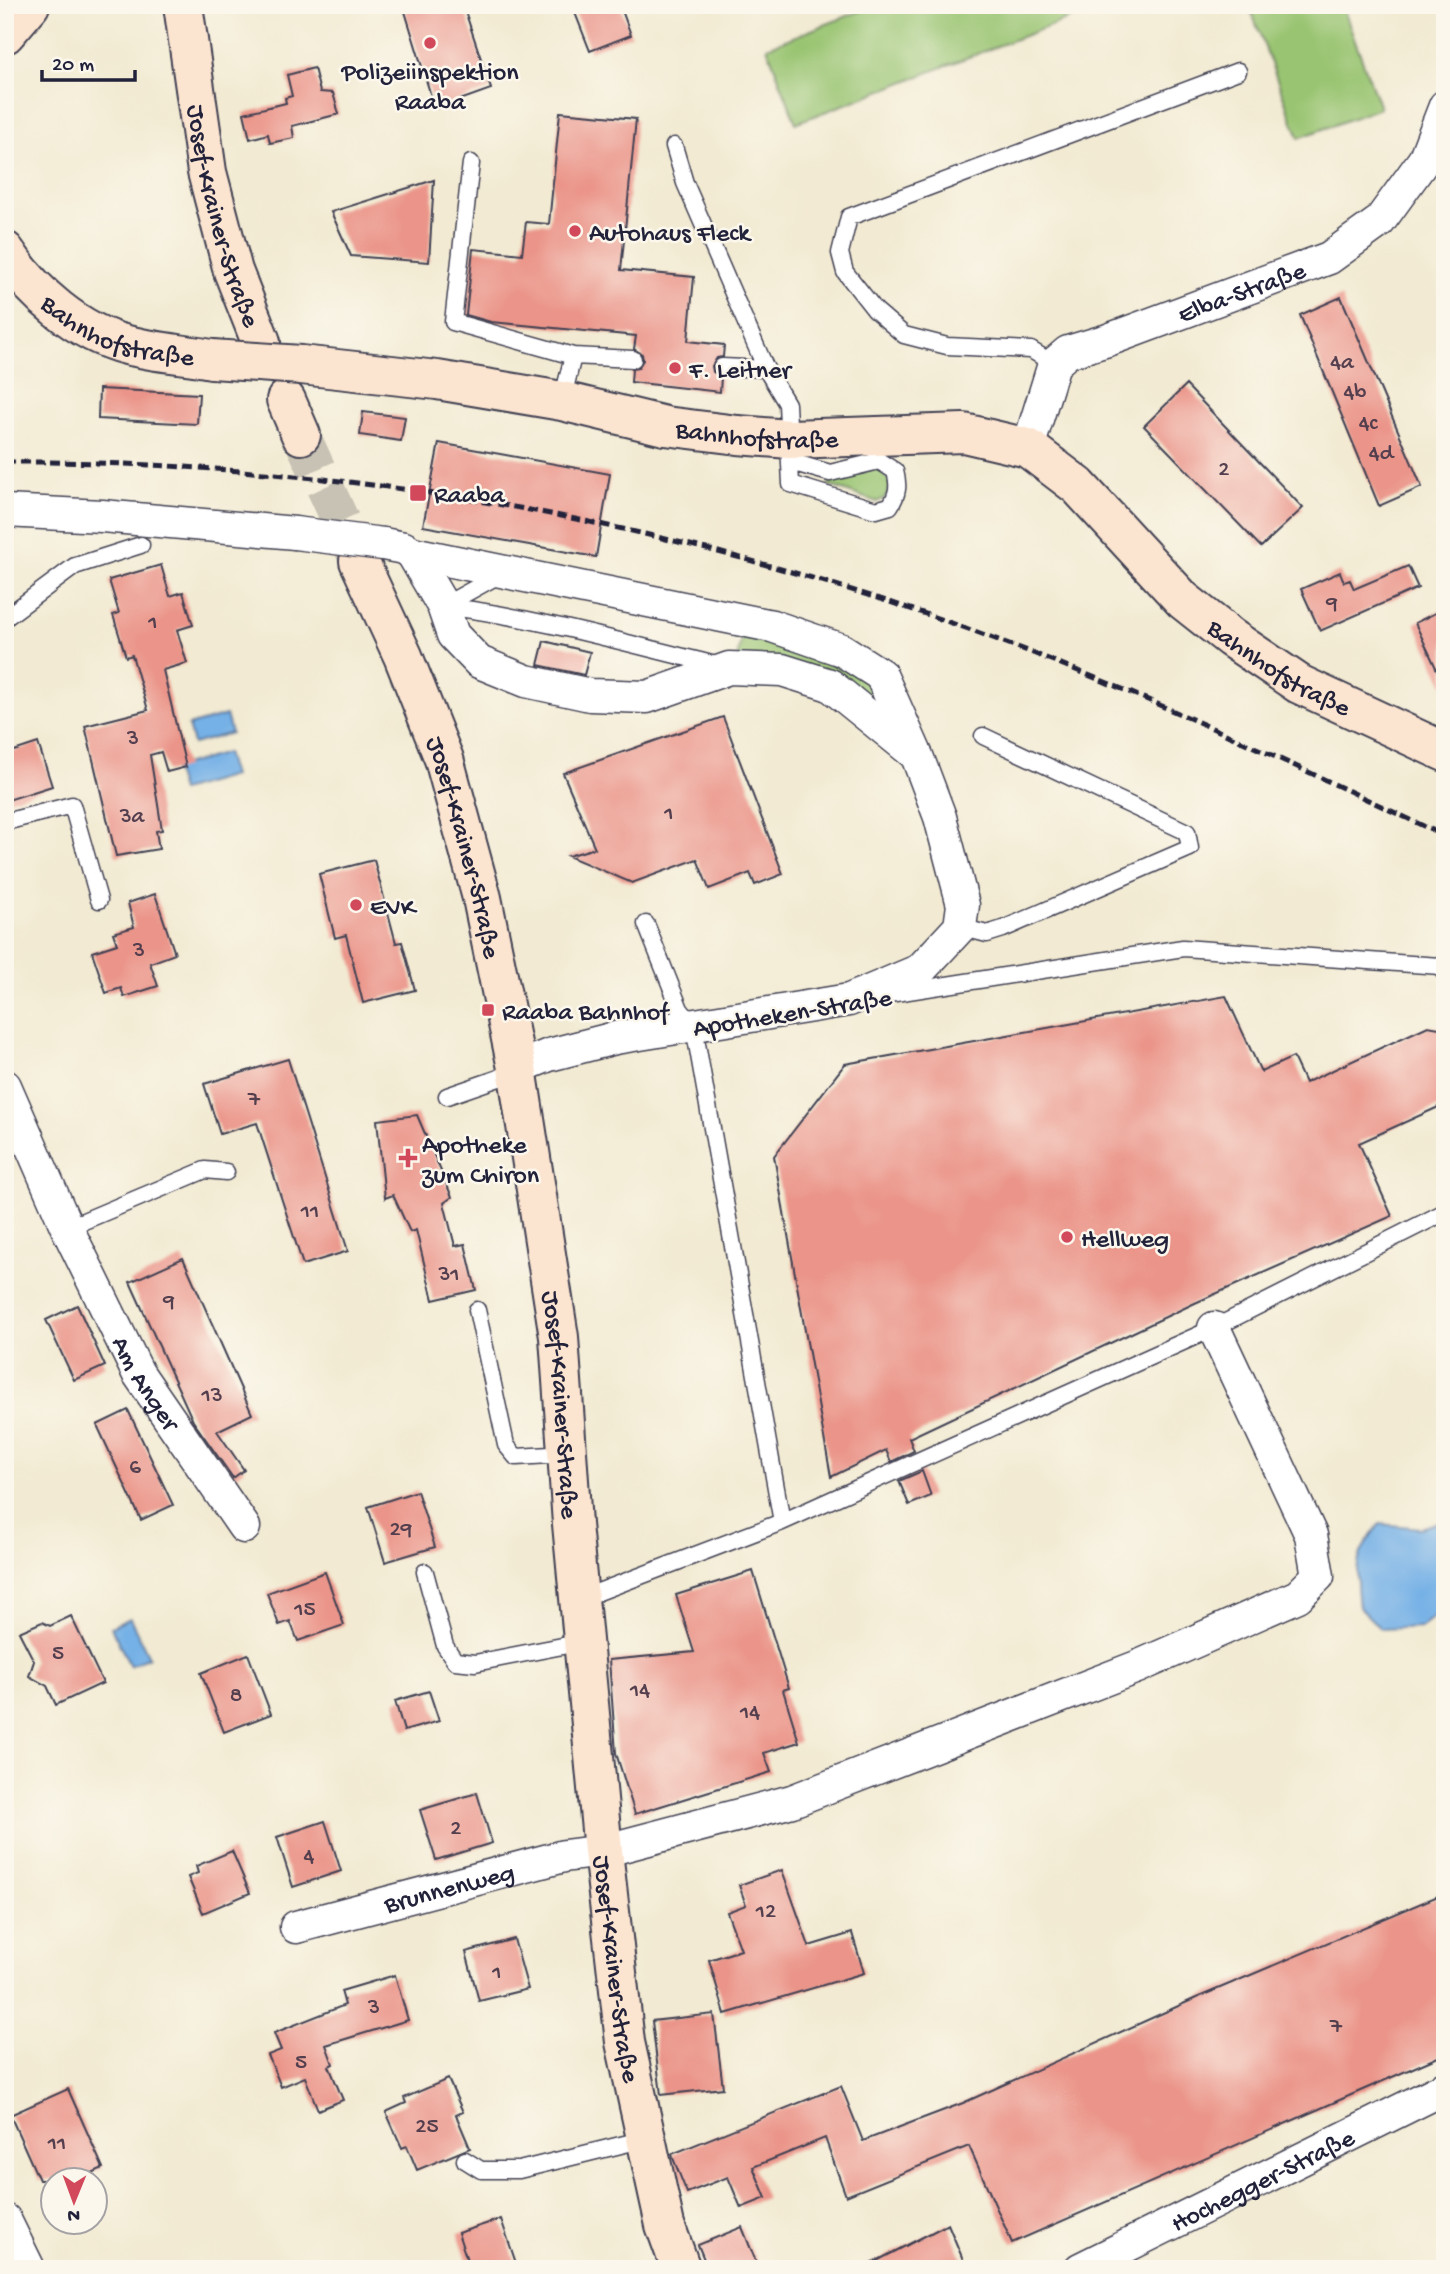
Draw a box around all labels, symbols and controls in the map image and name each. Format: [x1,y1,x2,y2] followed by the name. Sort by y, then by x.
[422,35,438,51] marker: Polizeiinspektion Raaba
[42,38,135,82] scale bar
[52,54,94,79] text: 20 m
[340,59,519,120] place label: Polizeiinspektion Raaba
[178,103,265,333] street label: Josef-Krainer-Straße
[589,220,752,251] place label: Autohaus Fleck
[567,223,583,239] marker: Autohaus Fleck
[1174,257,1311,333] street label: Elba-Straße
[32,290,196,376] street label: Bahnhofstraße
[1330,350,1355,377] house number: 4a
[688,357,794,388] place label: F. Leitner
[667,360,683,376] marker: F. Leitner
[1343,380,1367,407] house number: 4b
[1359,411,1379,438] house number: 4c
[673,416,839,459] street label: Bahnhofstraße
[1369,441,1395,468] house number: 4d
[1218,457,1230,484] house number: 2
[434,482,506,513] place label: Raaba
[408,483,428,503] marker: Raaba
[1325,591,1338,618] house number: 9
[147,610,158,637] house number: 1
[1199,614,1355,726] street label: Bahnhofstraße
[126,726,139,753] house number: 3
[417,733,505,962] street label: Josef-Krainer-Straße
[663,801,674,828] house number: 1
[119,804,146,831] house number: 3a
[370,894,418,925] place label: EVK
[348,897,364,913] marker: EVK
[132,938,145,965] house number: 3
[691,984,895,1046] street label: Apotheken-Straße
[502,999,670,1030] place label: Raaba Bahnhof
[480,1002,496,1018] marker: Raaba Bahnhof
[247,1087,261,1114] house number: 7
[422,1132,540,1193] place label: Apotheke zum Chiron
[400,1150,416,1166] marker: Apotheke zum Chiron
[300,1199,319,1226] house number: 11
[1081,1226,1169,1257] place label: Hellweg
[1059,1229,1075,1245] marker: Hellweg
[437,1262,460,1289] house number: 31
[162,1289,175,1316] house number: 9
[532,1289,583,1520] street label: Josef-Krainer-Straße
[102,1332,186,1440] street label: Am Anger
[200,1383,223,1410] house number: 13
[129,1455,141,1482] house number: 6
[390,1517,413,1544] house number: 29
[293,1597,316,1624] house number: 15
[52,1641,64,1668] house number: 5
[629,1678,650,1705] house number: 14
[230,1683,242,1710] house number: 8
[739,1700,760,1727] house number: 14
[450,1816,462,1843] house number: 2
[304,1844,315,1871] house number: 4
[584,1854,645,2087] street label: Josef-Krainer-Straße
[380,1859,518,1923] street label: Brunnenweg
[755,1899,776,1926] house number: 12
[491,1960,502,1987] house number: 1
[367,1995,380,2022] house number: 3
[1329,2014,1343,2041] house number: 7
[295,2050,307,2077] house number: 5
[415,2114,439,2141] house number: 25
[1167,2124,1361,2241] street label: Hochegger-Straße
[47,2131,66,2158] house number: 11
[38,2166,108,2236] north arrow
[67,2203,80,2226] text: N

